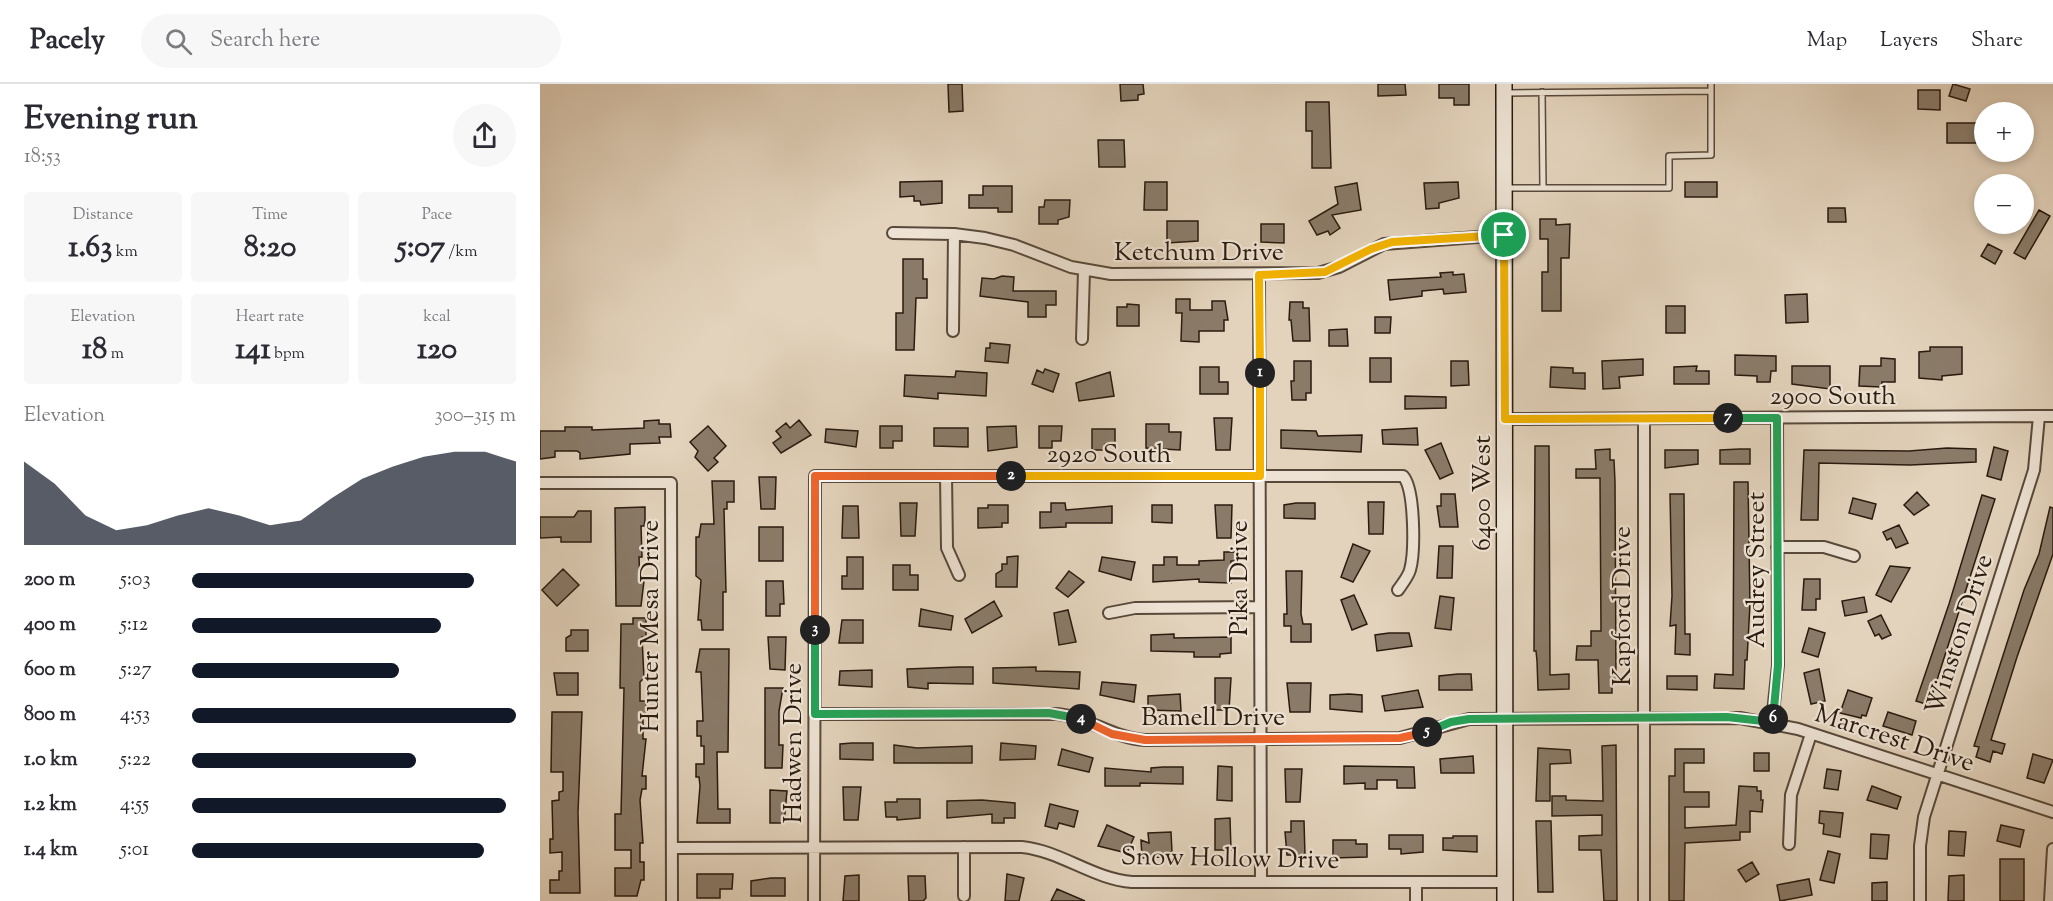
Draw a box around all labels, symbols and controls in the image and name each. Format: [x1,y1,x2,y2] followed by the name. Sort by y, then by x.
[141,14,561,68] search box
[30,21,105,61] text: Pacely
[162,25,195,58] icon: search
[210,25,320,57] text: Search here
[1807,26,1847,56] text: Map
[1880,26,1938,56] text: Layers
[1971,26,2023,56] text: Share
[24,96,198,144] text: Evening run
[1974,102,2034,234] map controls
[1974,102,2034,162] button: +
[453,104,516,167] button: share
[24,143,61,172] text: 18:53
[1974,174,2034,234] button: −
[73,204,133,227] text: Distance
[252,204,288,227] text: Time
[422,204,452,227] text: Pace
[1478,209,1529,260] pin
[1487,218,1520,251] icon: arrive
[68,227,112,270] text: 1.63
[244,227,296,270] text: 8:20
[396,227,445,270] text: 5:07
[1114,235,1284,272] street label: Ketchum Drive
[112,241,138,264] text: km
[445,241,478,264] text: /km
[71,306,135,329] text: Elevation
[236,306,304,329] text: Heart rate
[423,306,451,329] text: kcal
[82,329,107,372] text: 18
[235,329,271,372] text: 141
[417,329,457,372] text: 120
[107,343,124,366] text: m
[271,343,305,366] text: bpm
[1245,358,1275,388] pin: 1
[1257,361,1263,384] text: 1
[1770,379,1896,416] street label: 2900 South
[24,402,105,431] text: Elevation
[434,402,516,431] text: 300–315 m
[1713,403,1743,433] pin: 7
[1724,406,1732,429] text: 7
[1465,435,1502,551] street label: 6400 West
[1046,437,1172,474] street label: 2920 South
[996,461,1026,491] pin: 2
[1007,464,1015,487] text: 2
[1739,492,1776,648] street label: Audrey Street
[633,520,670,732] street label: Hunter Mesa Drive
[1222,520,1259,636] street label: Pika Drive
[1605,526,1642,686] street label: Kapford Drive
[1917,550,2004,720] street label: Winston Drive
[24,566,75,595] text: 200 m
[120,566,151,595] text: 5:03
[24,611,76,640] text: 400 m
[120,611,148,640] text: 5:12
[800,615,830,645] pin: 3
[812,618,818,641] text: 3
[24,656,76,685] text: 600 m
[120,656,151,685] text: 5:27
[776,663,813,823] street label: Hadwen Drive
[1810,696,1979,783] street label: Marcrest Drive
[1141,700,1285,737] street label: Bamell Drive
[24,701,76,730] text: 800 m
[120,701,150,730] text: 4:53
[1066,704,1096,734] pin: 4
[1758,704,1788,734] pin: 6
[1077,707,1085,730] text: 4
[1769,707,1777,730] text: 6
[1412,717,1442,747] pin: 5
[1424,720,1430,743] text: 5
[24,746,78,775] text: 1.0 km
[120,746,151,775] text: 5:22
[24,791,77,820] text: 1.2 km
[120,791,149,820] text: 4:55
[24,836,78,865] text: 1.4 km
[120,836,149,865] text: 5:01
[1120,839,1340,880] street label: Snow Hollow Drive

